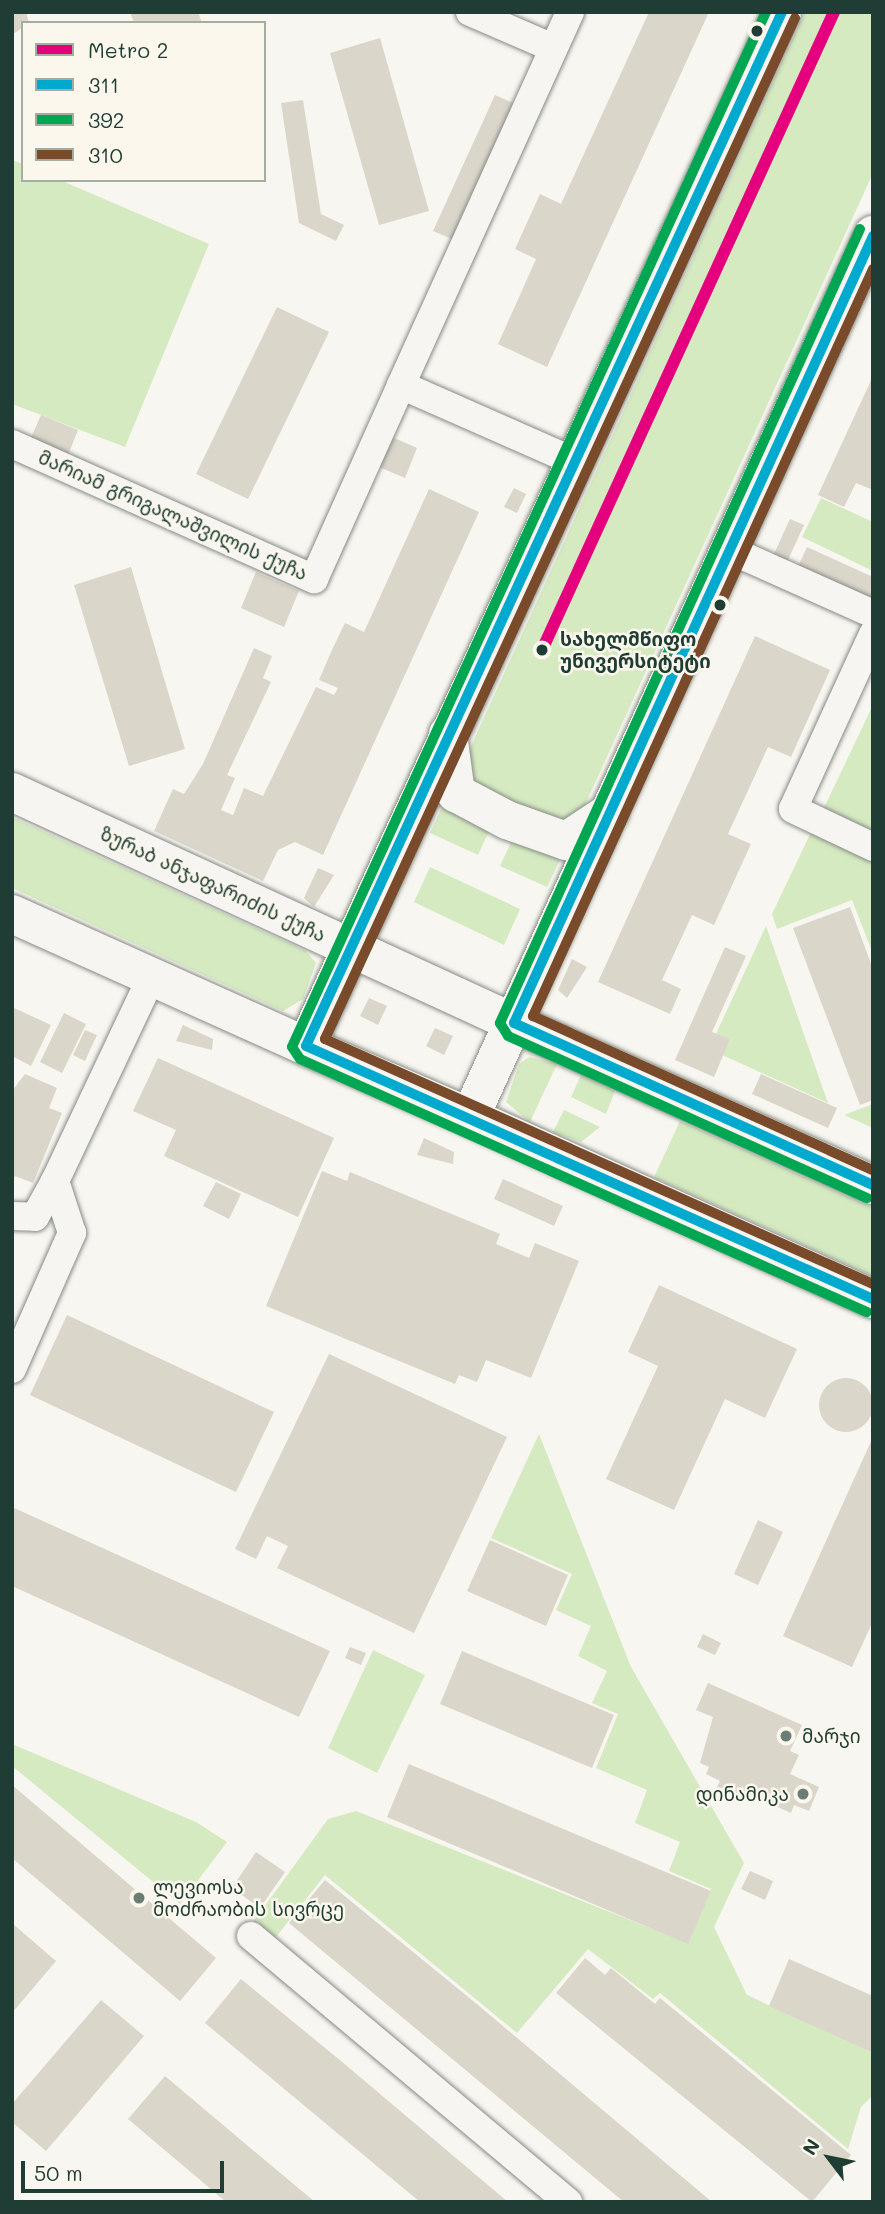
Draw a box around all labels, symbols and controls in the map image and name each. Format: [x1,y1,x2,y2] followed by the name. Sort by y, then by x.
[21,21,266,182] legend
[750,24,764,38] unlabelled marker
[88,36,168,63] text: Metro 2
[88,71,119,98] text: 311
[88,106,124,133] text: 392
[88,141,123,168] text: 310
[35,445,311,585] street label: მარიამ გრიგალაშვილის ქუჩა
[713,598,727,612] unlabelled marker
[560,628,711,672] place label: სახელმწიფო უნივერსიტეტი
[530,638,554,662] marker: სახელმწიფო უნივერსიტეტი
[97,822,329,946] street label: ზურაბ ანჯაფარიძის ქუჩა
[802,1725,861,1747] place label: მარჯი
[776,1726,796,1746] marker: მარჯი
[696,1783,789,1805] place label: დინამიკა
[795,1786,811,1802] marker: დინამიკა
[153,1876,344,1920] place label: ლევიოსა მოძრაობის სივრცე
[131,1890,147,1906] marker: ლევიოსა მოძრაობის სივრცე
[794,2123,864,2193] north arrow
[796,2134,825,2159] text: N
[24,2148,228,2192] scale bar
[34,2159,83,2186] text: 50 m

